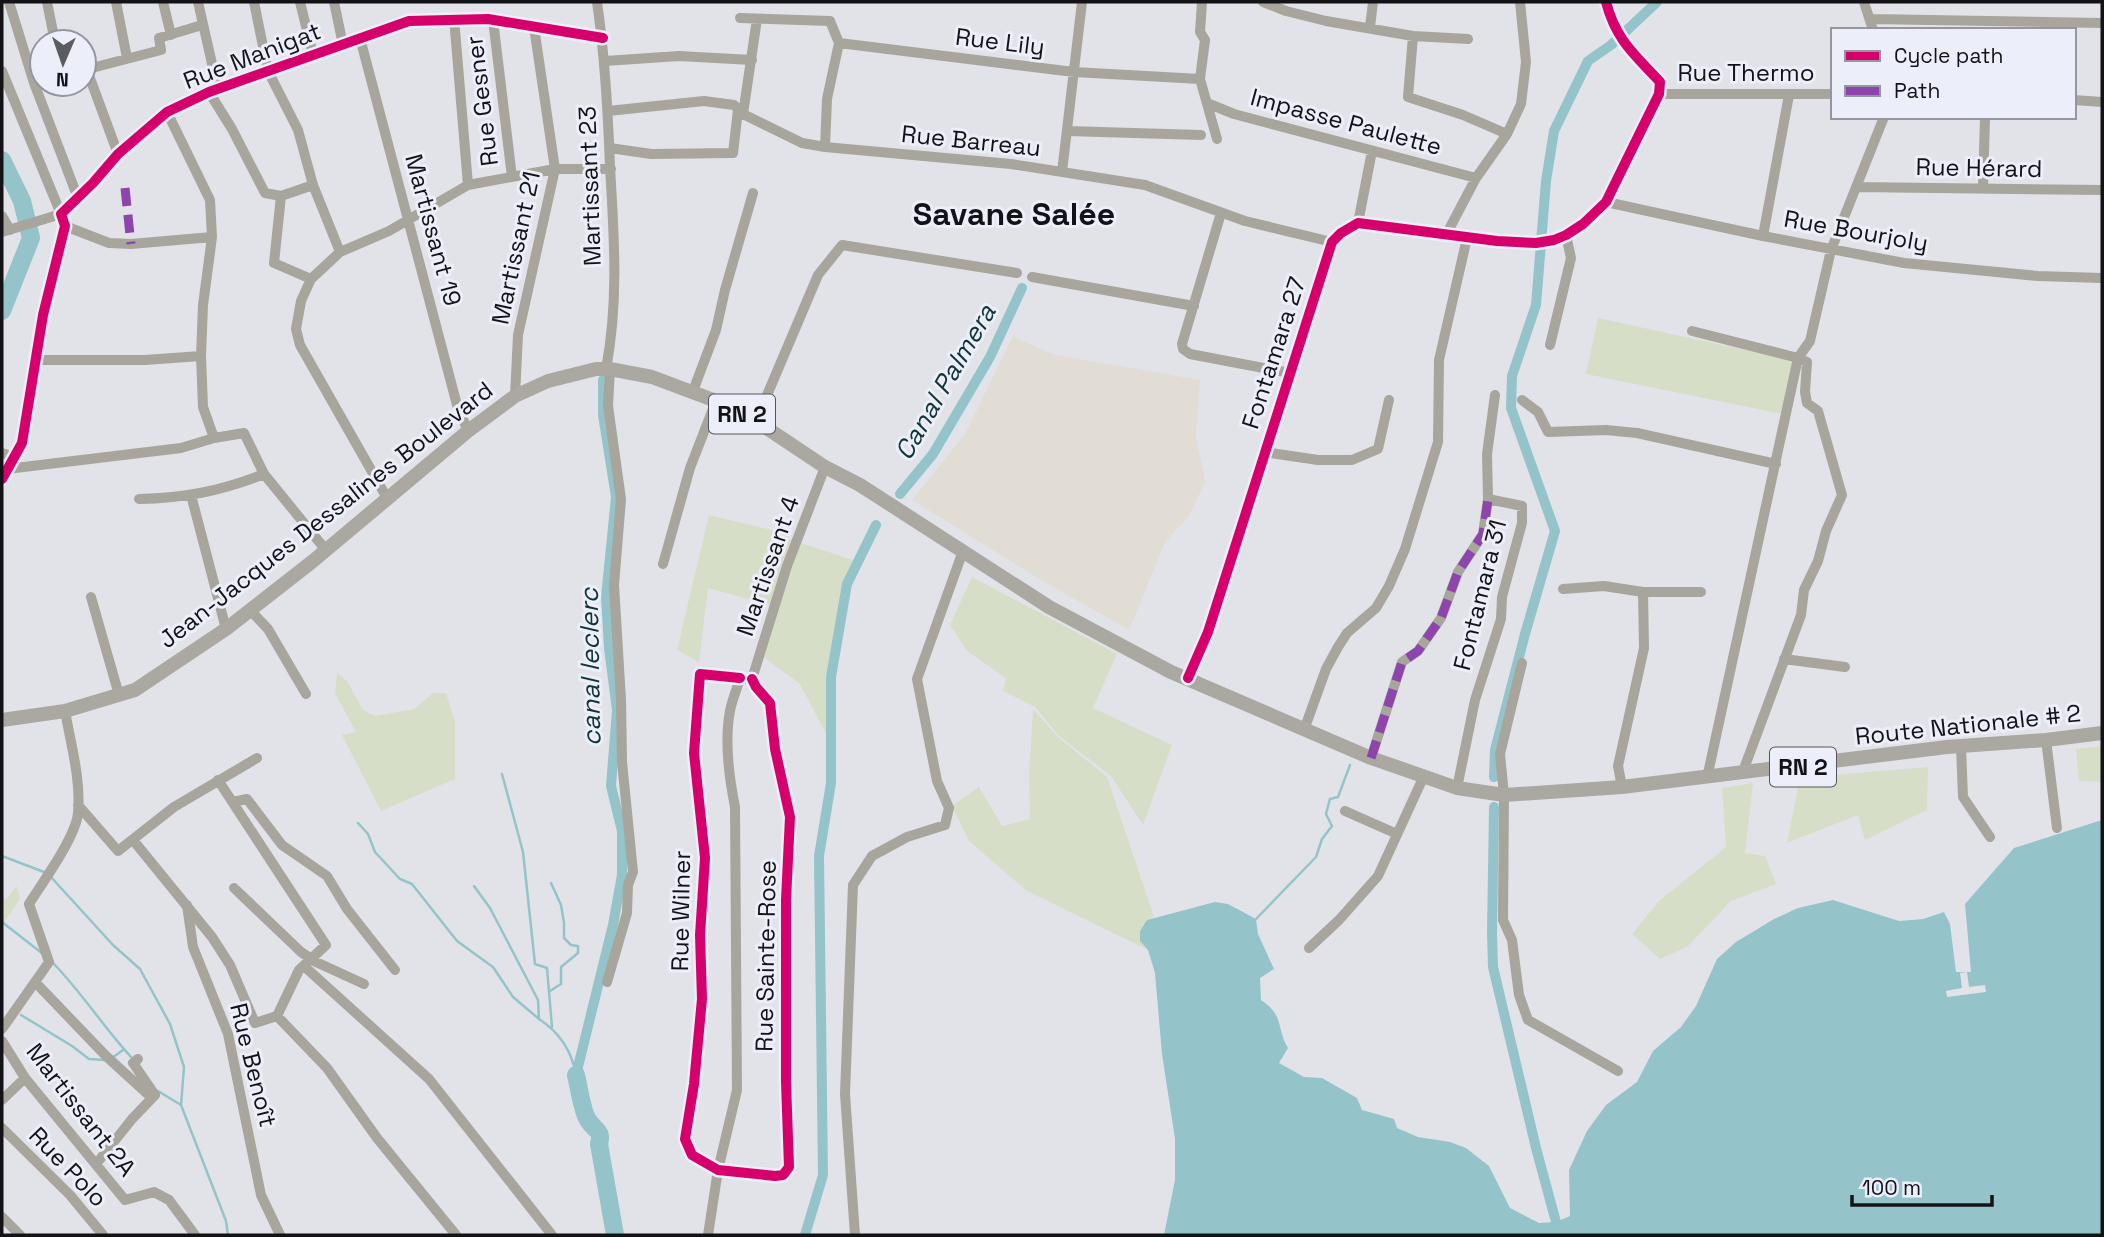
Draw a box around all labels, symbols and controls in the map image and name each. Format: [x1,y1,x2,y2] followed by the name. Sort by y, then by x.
[179,15,325,96] street label: Rue Manigat
[954,21,1046,62] street label: Rue Lily
[28,28,98,98] north arrow
[1831,28,2076,119] legend
[458,34,505,168] street label: Rue Gesner
[1894,42,2003,69] text: Cycle path
[1677,57,1815,88] street label: Rue Thermo
[56,67,69,92] text: N
[1894,77,1940,104] text: Path
[1247,81,1445,162] street label: Impasse Paulette
[571,106,608,267] street label: Martissant 23
[900,118,1042,163] street label: Rue Barreau
[398,151,469,309] street label: Martissant 19
[1915,151,2043,184] street label: Rue Hérard
[484,169,547,327] street label: Martissant 21
[913,194,1115,234] district label: Savane Salée
[1782,203,1931,258] street label: Rue Bourjoly
[1234,273,1313,433] street label: Fontamara 27
[887,297,1004,466] water label: Canal Palmera
[152,374,499,655] street label: Jean-Jacques Dessalines Boulevard
[709,394,775,434] road number: RN 2
[729,492,806,640] street label: Martissant 4
[1446,516,1513,673] street label: Fontamara 31
[572,586,608,746] water label: canal leclerc
[1854,697,2082,752] street label: Route Nationale # 2
[1770,748,1836,786] road number: RN 2
[664,850,697,972] street label: Rue Wilner
[748,860,783,1052] street label: Rue Sainte-Rose
[223,1000,284,1130] street label: Rue Benoît
[20,1037,143,1183] street label: Martissant 2A
[23,1120,114,1213] street label: Rue Polo
[1852,1164,1992,1208] scale bar
[1862,1174,1921,1201] text: 100 m

